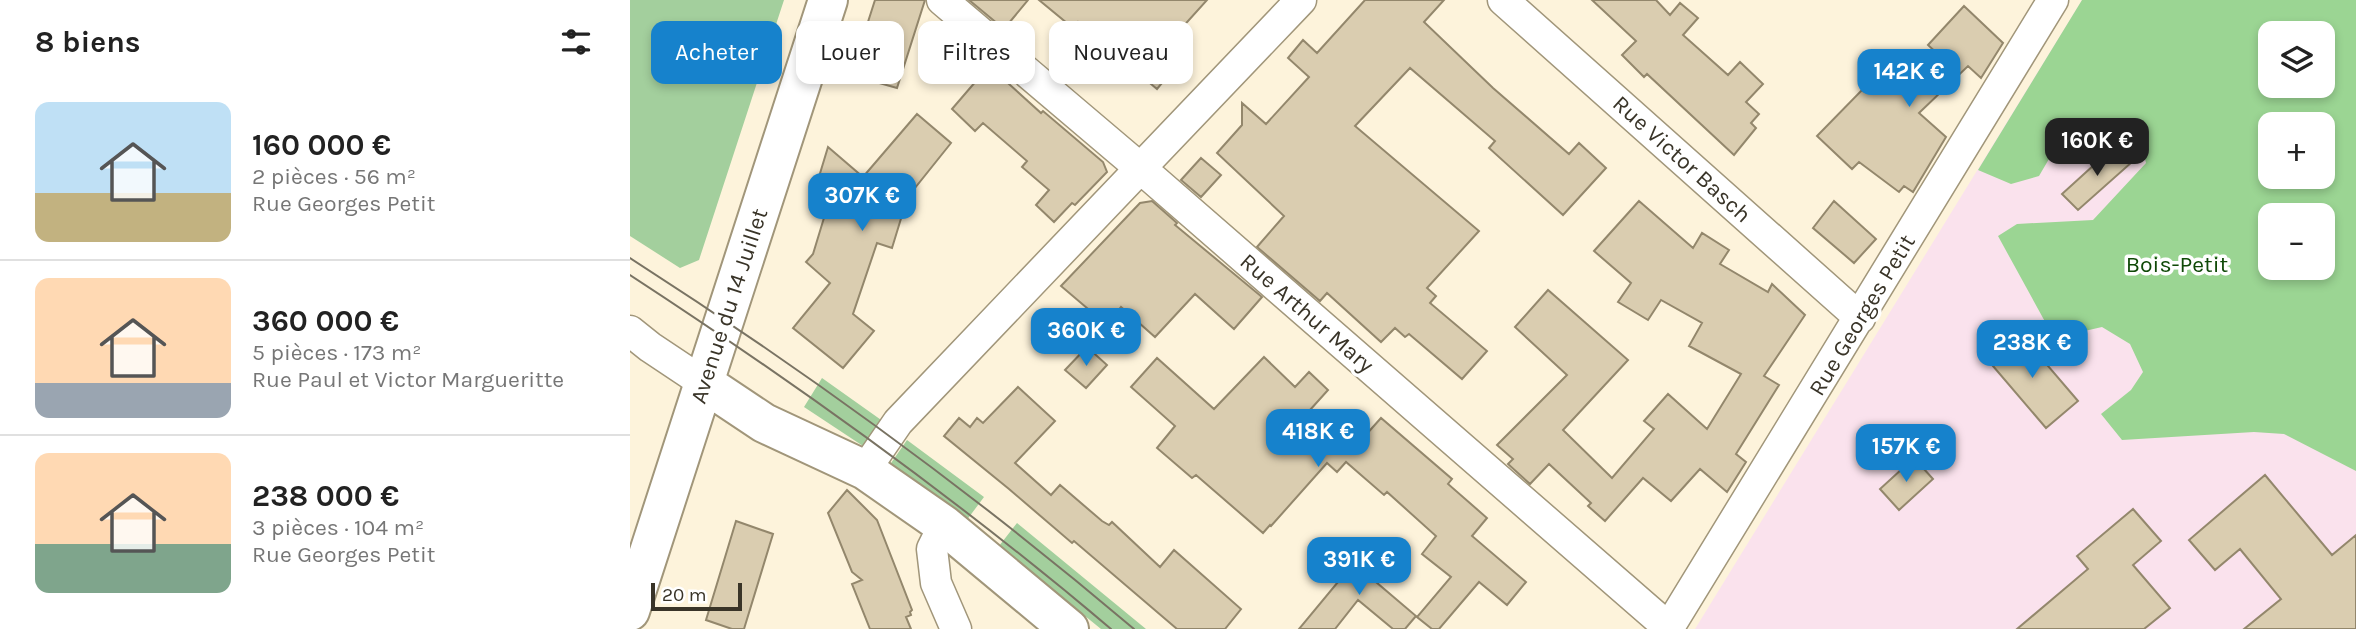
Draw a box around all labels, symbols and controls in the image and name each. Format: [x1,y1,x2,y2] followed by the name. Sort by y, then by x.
[651,21,782,84] chip: Acheter
[796,21,904,84] chip: Louer
[918,21,1035,84] chip: Filtres
[1049,21,1193,84] chip: Nouveau
[2258,21,2335,280] map controls
[2258,21,2335,98] button: layers
[557,23,595,61] icon: filters
[35,24,141,60] text: 8 biens
[1852,50,1966,109] pin: 142K €
[1873,58,1945,85] text: 142K €
[1607,90,1757,228] street label: Rue Victor Basch
[2258,112,2335,189] button: +
[2040,118,2154,178] pin: 160K €
[252,127,391,163] text: 160 000 €
[2061,127,2133,154] text: 160K €
[91,130,175,214] icon: home
[252,163,416,190] text: 2 pièces · 56 m²
[805,174,919,233] pin: 307K €
[824,182,900,209] text: 307K €
[252,190,435,217] text: Rue Georges Petit
[2258,203,2335,280] button: −
[685,205,773,407] street label: Avenue du 14 Juillet
[1803,229,1921,401] street label: Rue Georges Petit
[1235,248,1380,379] street label: Rue Arthur Mary
[2126,251,2229,278] park label: Bois-Petit
[252,303,399,339] text: 360 000 €
[91,306,175,390] icon: home
[1029,308,1143,368] pin: 360K €
[1047,317,1125,344] text: 360K €
[1975,320,2089,380] pin: 238K €
[1993,329,2071,356] text: 238K €
[252,339,422,366] text: 5 pièces · 173 m²
[252,366,564,393] text: Rue Paul et Victor Margueritte
[1261,410,1375,469] pin: 418K €
[1282,418,1354,445] text: 418K €
[1849,424,1963,484] pin: 157K €
[1872,433,1940,460] text: 157K €
[252,478,399,514] text: 238 000 €
[91,481,175,565] icon: home
[252,514,424,541] text: 3 pièces · 104 m²
[1302,538,1416,597] pin: 391K €
[252,541,435,568] text: Rue Georges Petit
[1323,546,1395,573] text: 391K €
[651,580,742,612] scale bar
[662,584,707,606] text: 20 m

